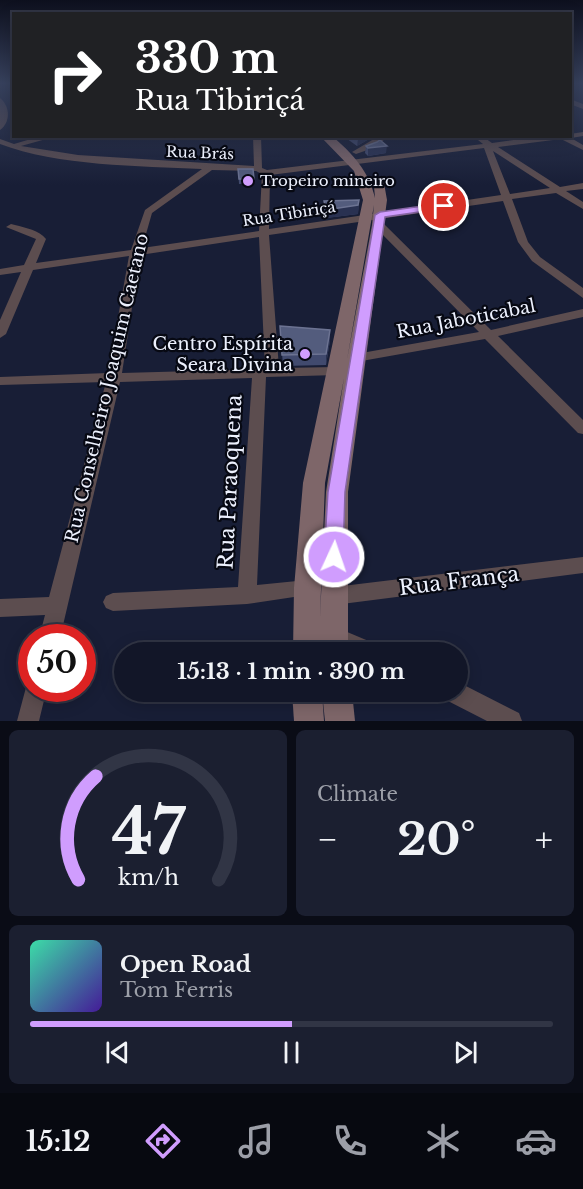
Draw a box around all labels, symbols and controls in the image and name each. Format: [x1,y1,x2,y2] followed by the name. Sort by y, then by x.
[135,32,278,84] text: 330 m
[36,36,114,114] icon: right
[135,84,304,117] text: Rua Tibiriçá
[166,142,235,163] street label: Rua Brás
[260,171,395,190] place label: Tropeiro mineiro
[241,174,255,188] marker: Tropeiro mineiro
[418,180,469,231] pin
[427,189,460,222] icon: arrive
[241,197,338,230] street label: Rua Tibiriçá
[61,231,153,545] street label: Rua Conselheiro Joaquim Caetano
[395,295,538,343] street label: Rua Jaboticabal
[153,333,293,376] place label: Centro Espírita Seara Divina
[298,347,312,361] marker: Centro Espírita Seara Divina
[212,393,248,570] street label: Rua Paraoquena
[302,525,366,589] position arrow
[397,561,521,601] street label: Rua França
[18,624,96,702] speed limit sign: 50
[177,658,405,685] text: 15:13 · 1 min · 390 m
[317,782,398,806] text: Climate
[111,793,186,871] text: 47
[397,811,476,867] text: 20°
[317,819,338,860] text: −
[535,819,553,860] text: +
[118,864,179,891] text: km/h
[120,951,251,978] text: Open Road
[120,978,233,1002] text: Tom Ferris
[101,1036,134,1069] icon: previous
[275,1036,308,1069] icon: pause
[449,1036,482,1069] icon: next
[142,1120,184,1162] icon: directions
[235,1120,277,1162] icon: music
[329,1120,371,1162] icon: phone
[422,1120,464,1162] icon: climate
[515,1120,557,1162] icon: car
[26,1125,91,1158] text: 15:12

